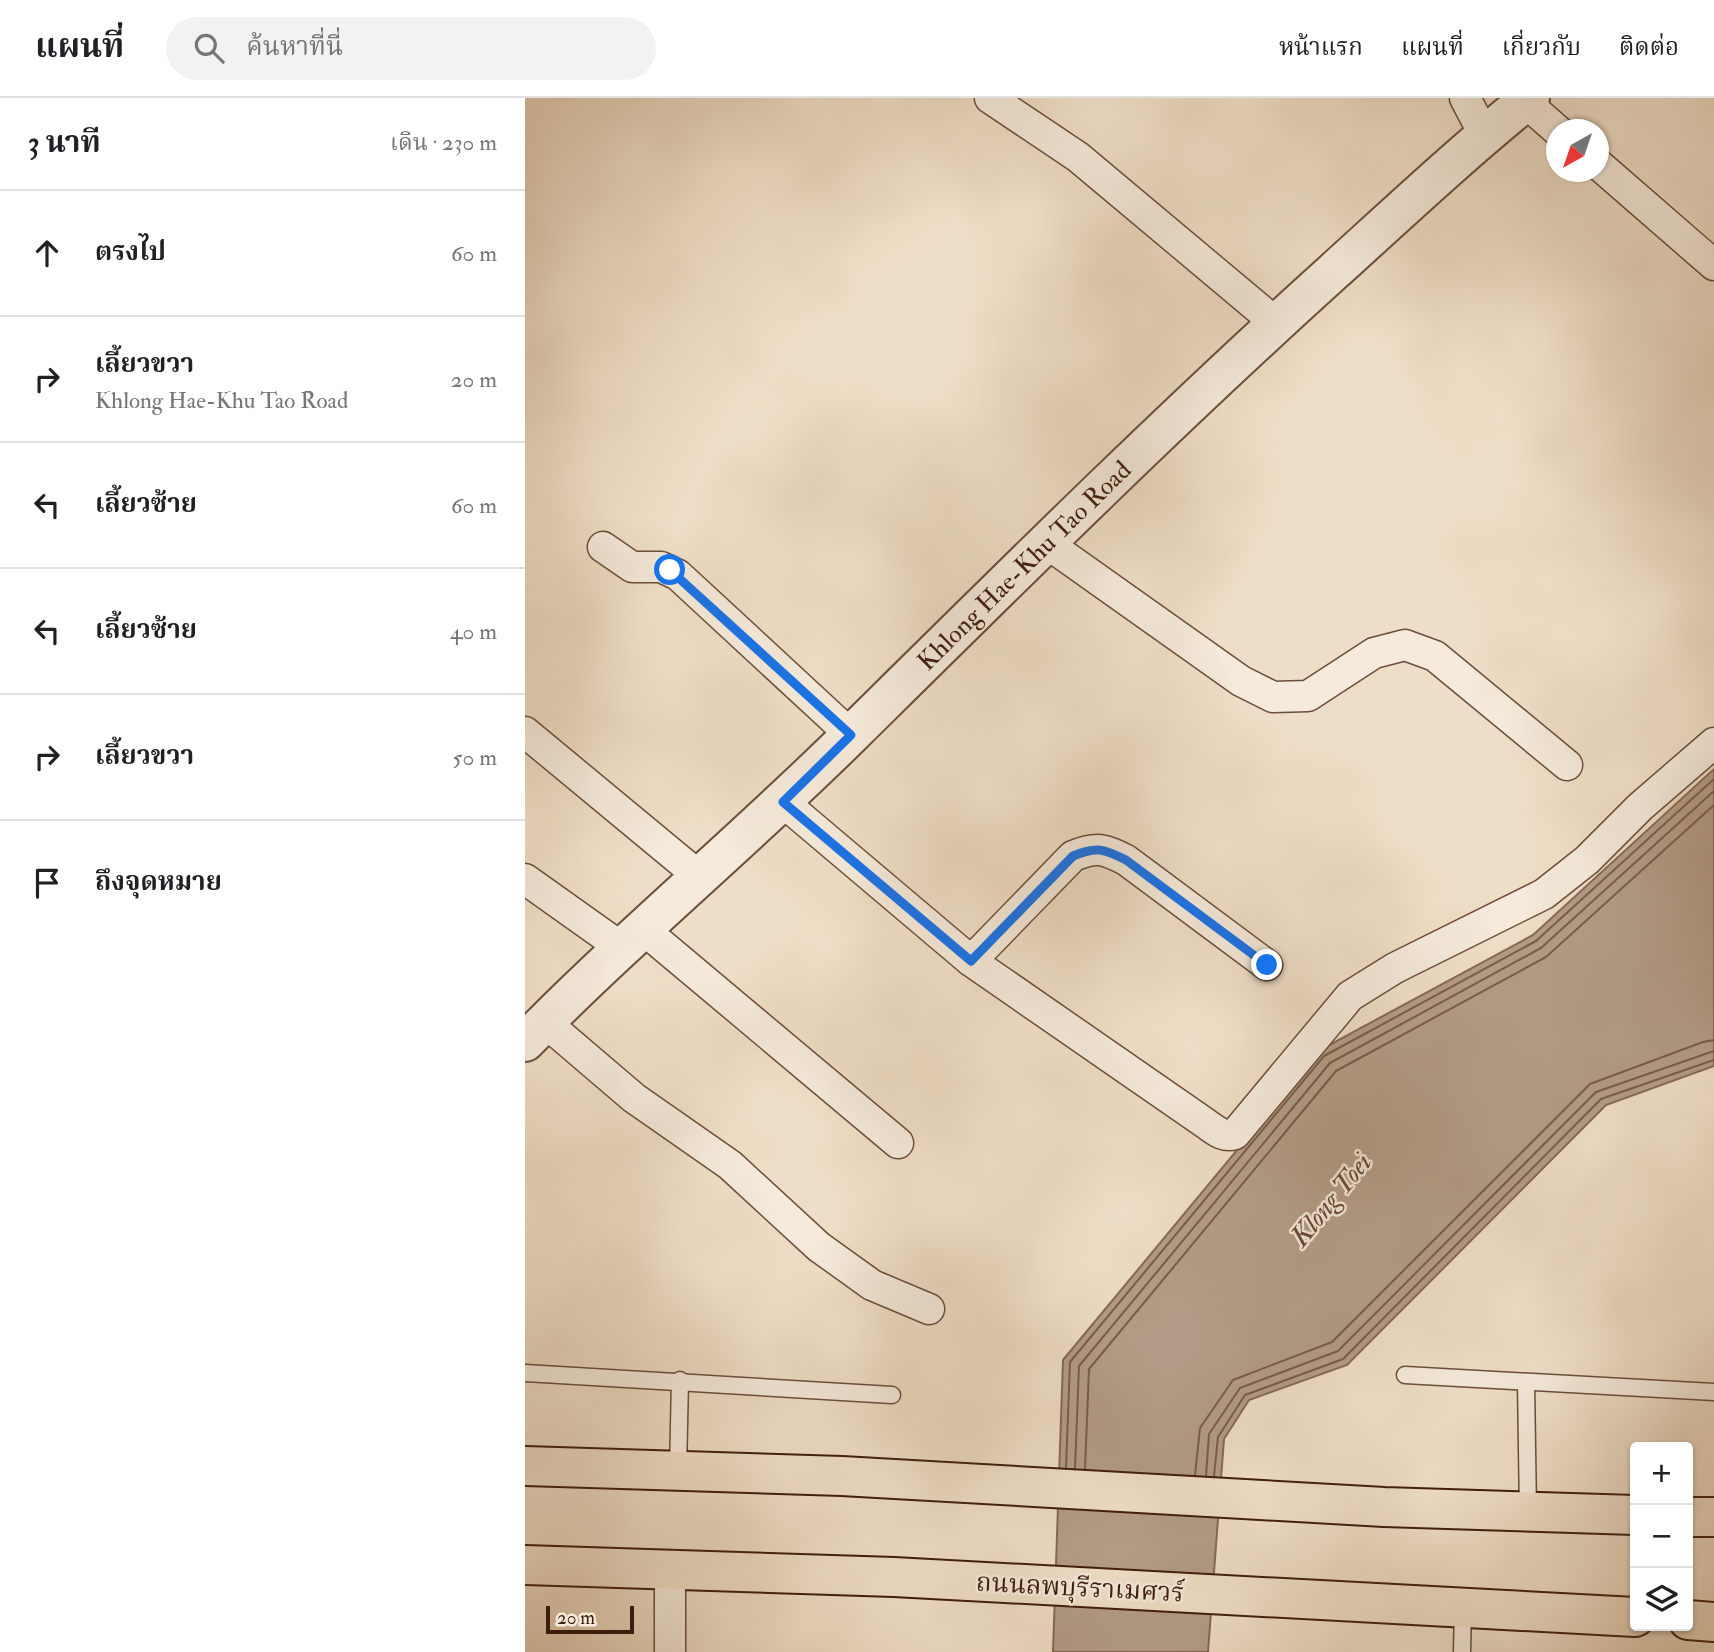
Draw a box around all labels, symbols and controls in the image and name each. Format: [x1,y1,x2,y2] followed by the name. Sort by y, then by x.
[166,17,656,80] search box
[35,26,124,67] text: แผนที่
[190,29,228,67] icon: search
[246,31,343,63] text: ค้นหาที่นี่
[1279,32,1363,63] text: หน้าแรก
[1401,32,1464,63] text: แผนที่
[1502,32,1581,63] text: เกี่ยวกับ
[1619,32,1679,63] text: ติดต่อ
[1546,119,1609,182] north arrow
[28,124,101,161] text: 3 นาที
[390,128,497,157] text: เดิน · 230 m
[28,234,66,272] icon: ahead
[95,236,166,268] text: ตรงไป
[451,239,497,268] text: 60 m
[95,348,194,380] text: เลี้ยวขวา
[28,360,66,398] icon: right
[451,365,497,394] text: 20 m
[95,386,348,415] text: Khlong Hae-Khu Tao Road
[911,454,1138,678] street label: Khlong Hae-Khu Tao Road
[28,486,66,524] icon: left
[95,488,197,520] text: เลี้ยวซ้าย
[451,491,497,520] text: 60 m
[654,554,685,585] route start
[28,612,66,650] icon: left
[95,614,197,646] text: เลี้ยวซ้าย
[450,617,497,646] text: 40 m
[28,738,66,776] icon: right
[95,740,194,772] text: เลี้ยวขวา
[453,743,497,772] text: 50 m
[28,864,66,902] icon: arrive
[95,866,222,898] text: ถึงจุดหมาย
[1251,949,1282,980] route end
[1282,1146,1380,1255] water label: Klong Toei
[1630,1442,1693,1631] map controls
[1630,1442,1693,1505] button: +
[1630,1505,1693,1568] button: −
[975,1566,1185,1610] street label: ถนนลพบุรีราเมศวร์
[1630,1568,1693,1631] button: layers
[546,1603,633,1635] scale bar
[557,1606,595,1630] text: 20 m

